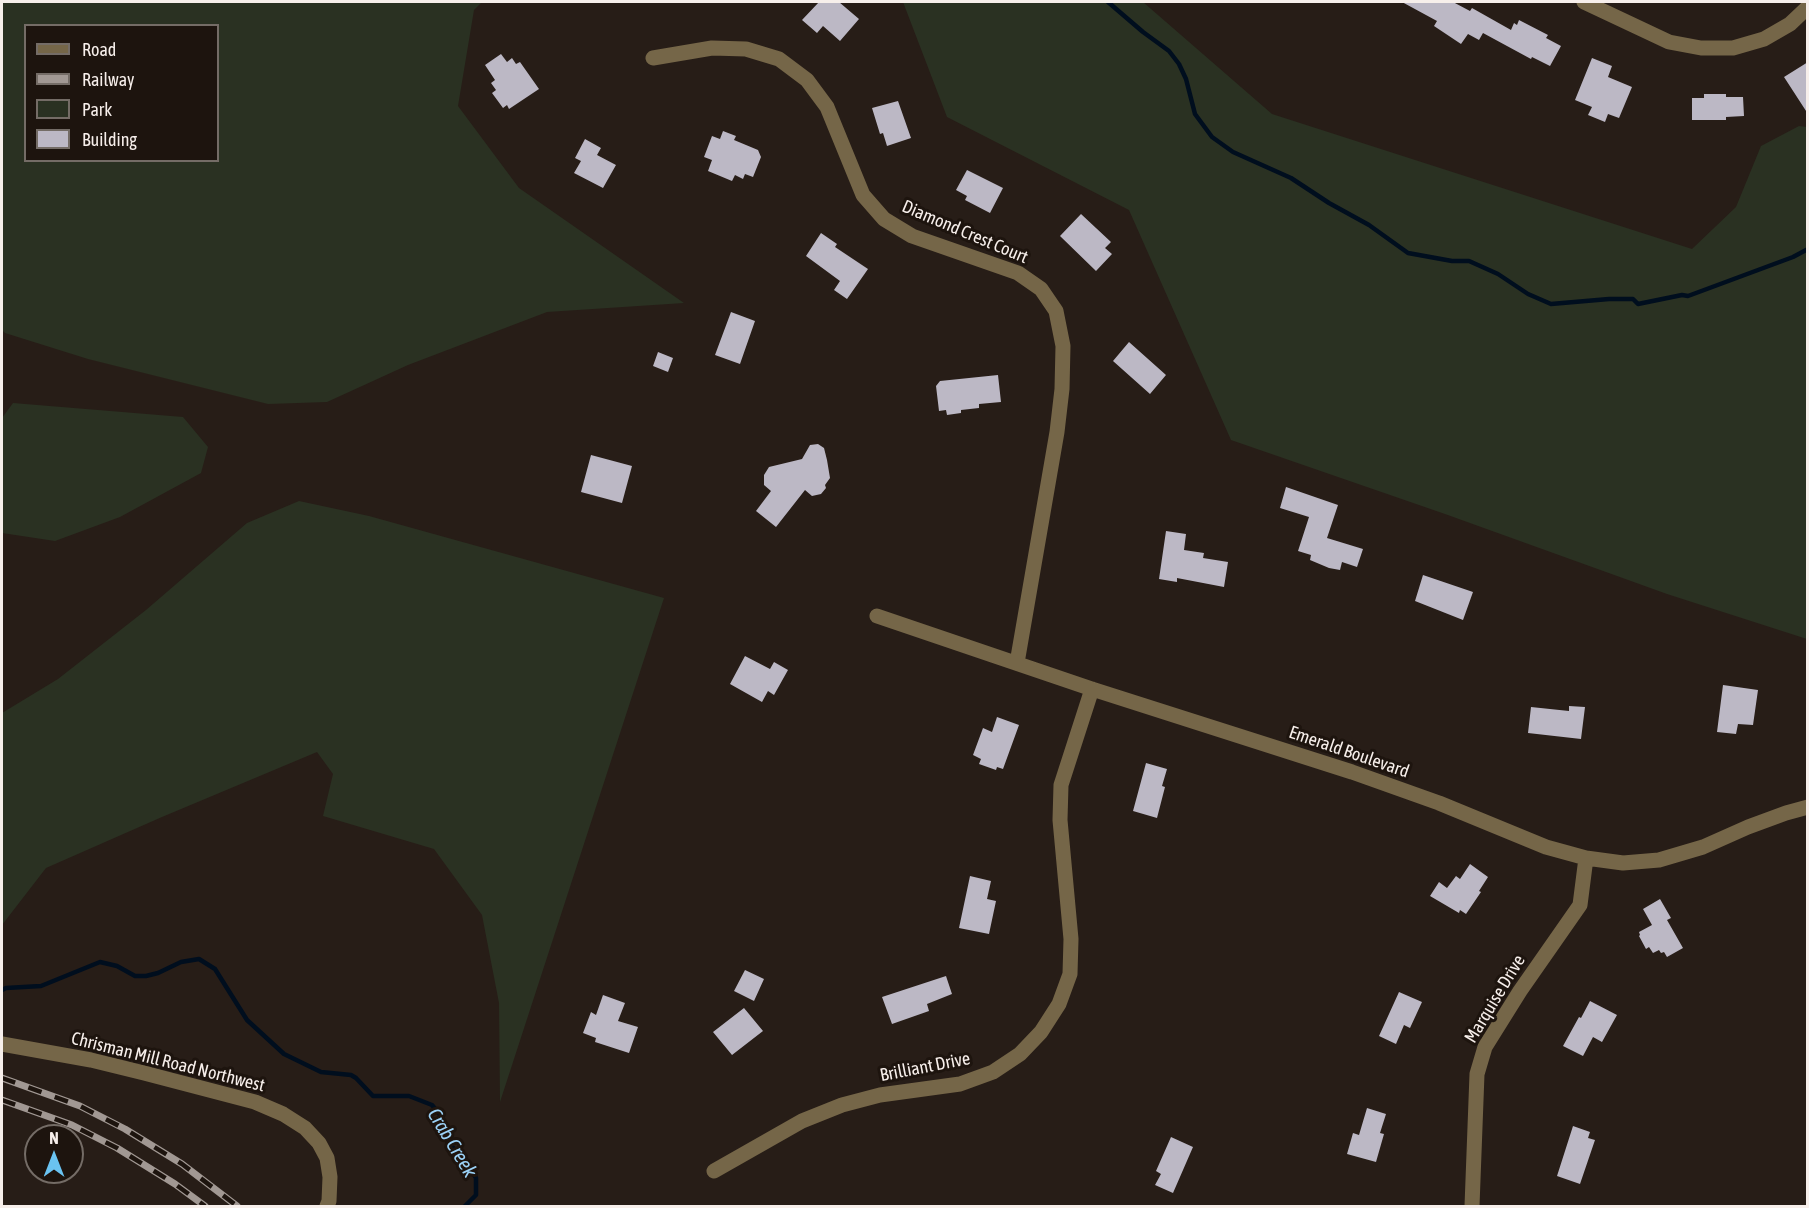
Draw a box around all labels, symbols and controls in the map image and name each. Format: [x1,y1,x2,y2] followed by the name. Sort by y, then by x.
[24,24,219,162] legend
[82,39,116,60] text: Road
[82,69,134,90] text: Railway
[82,99,112,120] text: Park
[82,129,137,150] text: Building
[899,196,1031,268] street label: Diamond Crest Court
[1286,721,1412,783] street label: Emerald Boulevard
[1460,951,1530,1047] street label: Marquise Drive
[69,1027,267,1097] street label: Chrisman Mill Road Northwest
[878,1048,972,1086] street label: Brilliant Drive
[422,1104,482,1182] water label: Crab Creek
[24,1124,84,1184] north arrow
[49,1129,59,1147] text: N

